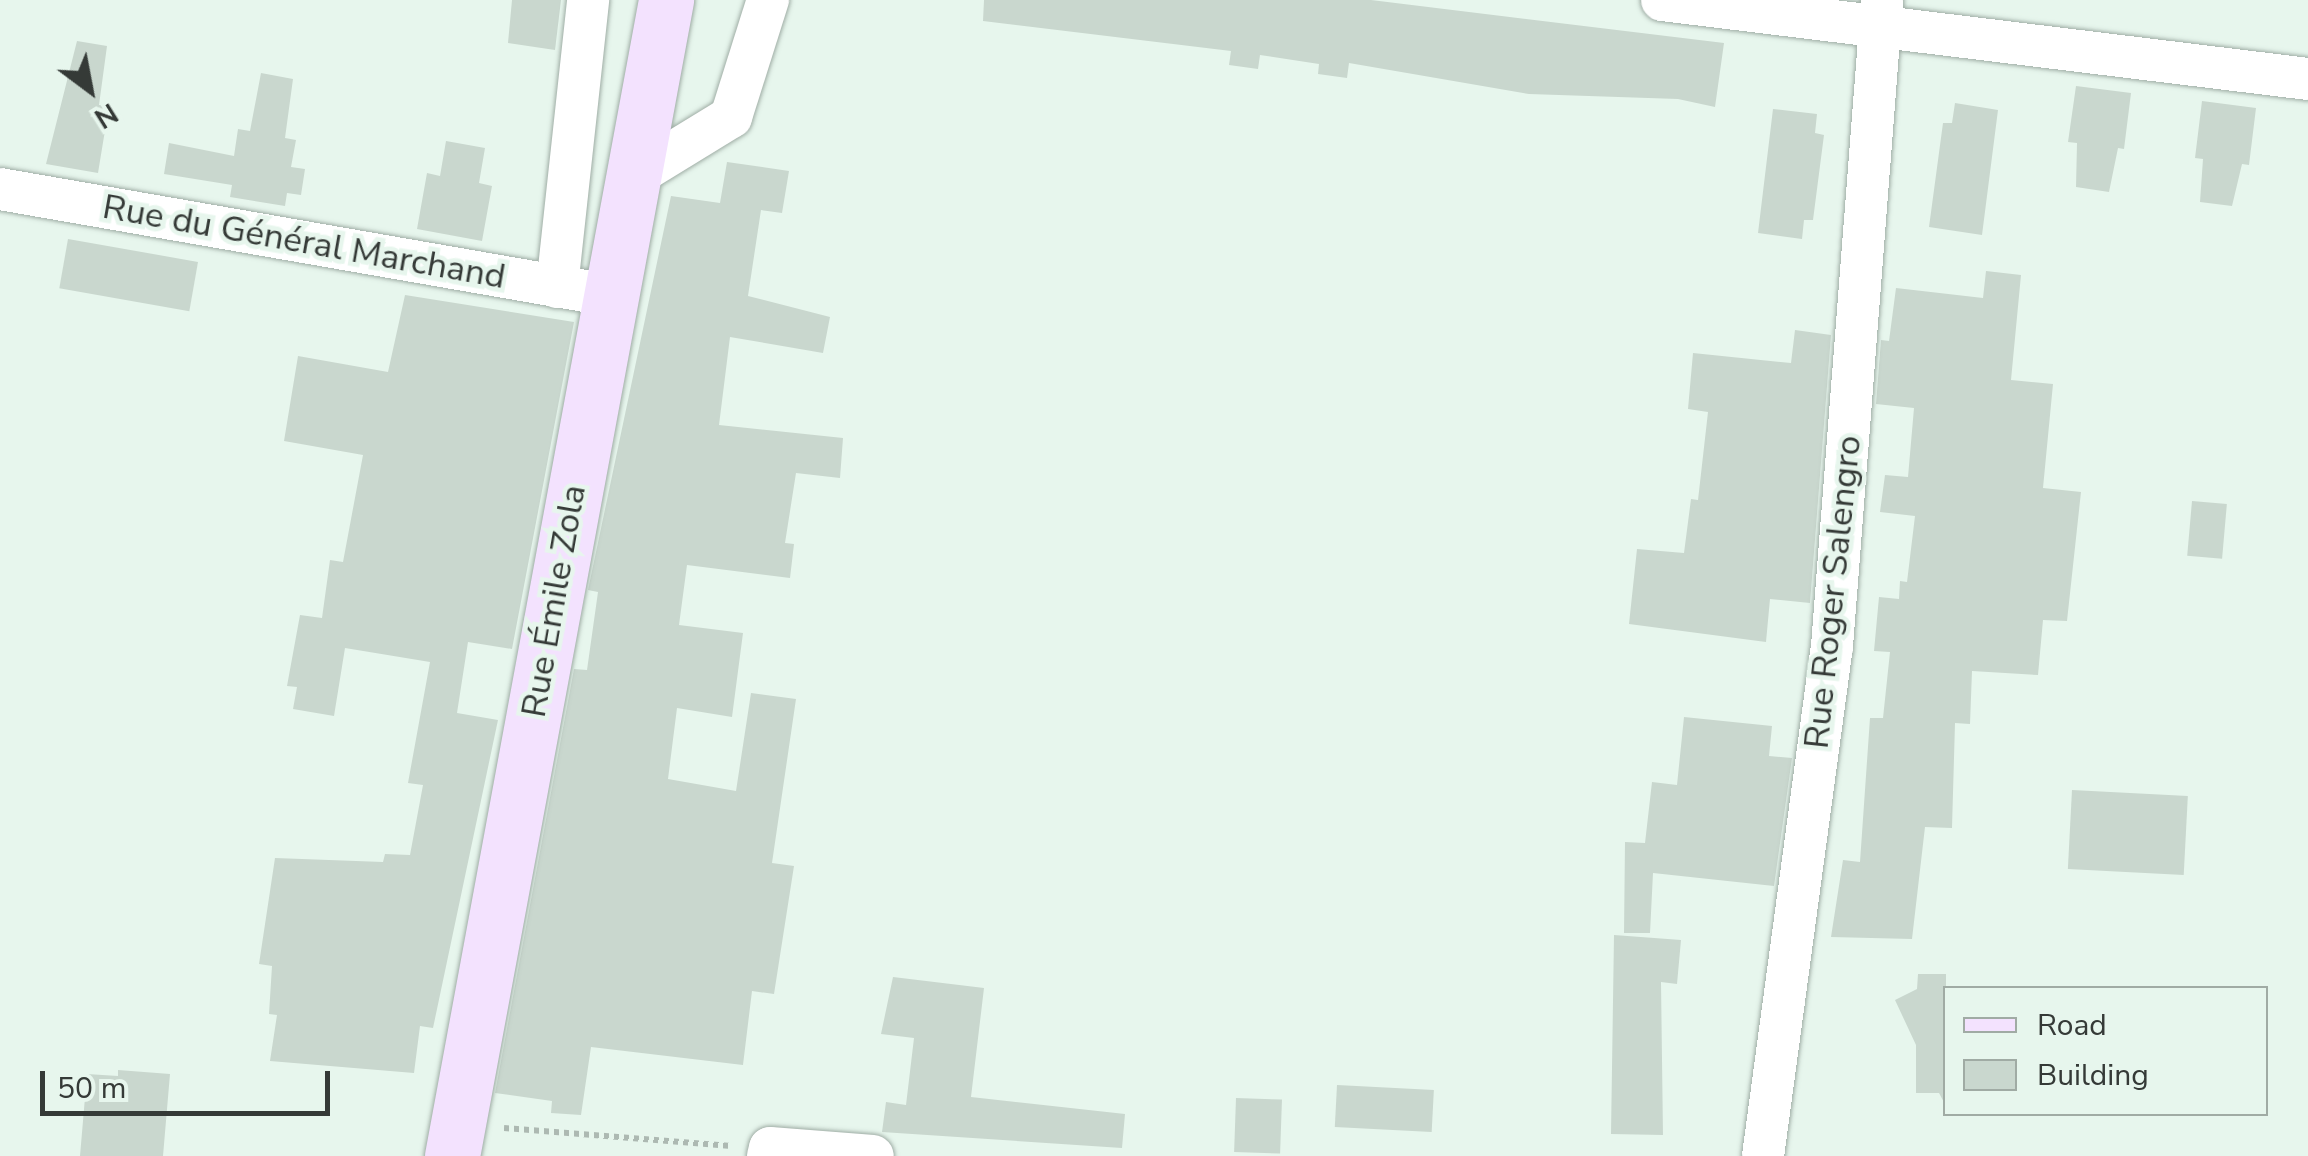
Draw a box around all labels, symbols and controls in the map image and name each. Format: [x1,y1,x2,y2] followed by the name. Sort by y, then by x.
[40,40,140,140] north arrow
[87,94,125,137] text: N
[99,186,509,298] street label: Rue du Général Marchand
[1796,433,1870,751] street label: Rue Roger Salengro
[513,481,595,721] street label: Rue Émile Zola
[1943,986,2268,1116] legend
[2037,1005,2107,1046] text: Road
[45,1051,335,1113] scale bar
[2037,1055,2149,1096] text: Building
[57,1068,126,1109] text: 50 m

